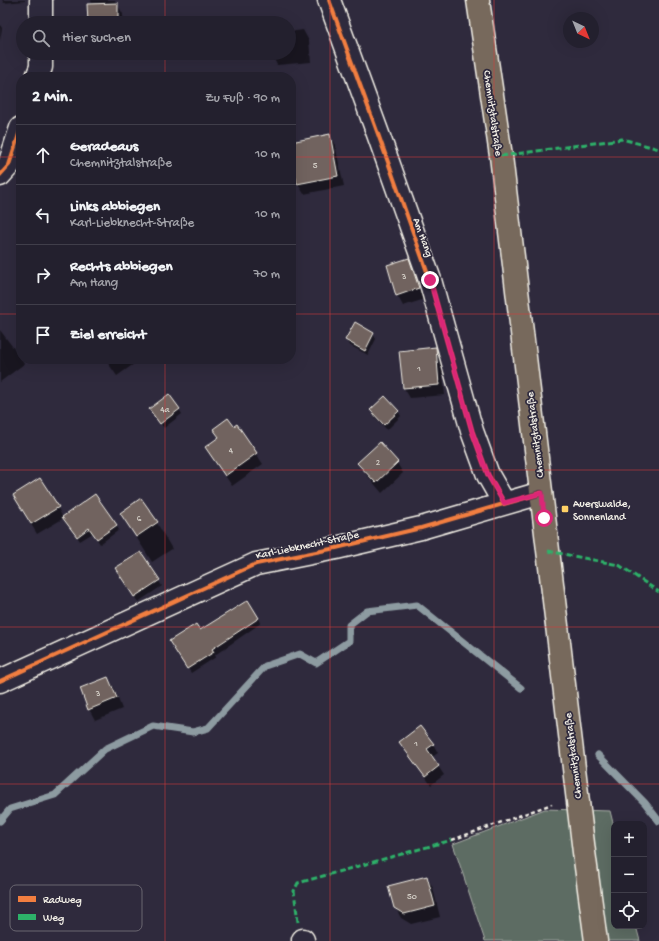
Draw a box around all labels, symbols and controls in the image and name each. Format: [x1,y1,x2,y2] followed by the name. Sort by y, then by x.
[563,12,599,48] north arrow
[16,16,296,60] search box
[30,27,52,49] icon: search
[62,29,131,47] text: Hier suchen
[480,70,504,157] street label: Chemnitztalstraße
[32,88,73,108] text: 2 Min.
[205,91,280,106] text: Zu Fuß · 90 m
[70,138,138,156] text: Geradeaus
[32,144,54,166] icon: ahead
[255,147,280,162] text: 10 m
[70,156,172,171] text: Chemnitztalstraße
[313,161,318,172] house number: 5
[70,198,160,216] text: Links abbiegen
[32,204,54,226] icon: left
[255,207,280,222] text: 10 m
[70,216,194,231] text: Karl-Liebknecht-Straße
[410,216,435,259] street label: Am Hang
[70,258,173,276] text: Rechts abbiegen
[32,264,54,286] icon: right
[254,267,280,282] text: 70 m
[421,271,439,289] route end
[401,272,407,283] house number: 3
[70,276,118,291] text: Am Hang
[32,324,54,346] icon: arrive
[70,326,146,344] text: Ziel erreicht
[416,364,421,375] house number: 1
[525,391,547,478] street label: Chemnitztalstraße
[160,405,171,416] house number: 4a
[229,446,234,457] house number: 4
[376,458,381,469] house number: 2
[573,499,631,524] place label: Auerswalde, Sonnenland
[560,504,570,514] marker: Auerswalde, Sonnenland
[535,509,553,527] route start
[137,514,142,525] house number: 6
[255,529,360,563] street label: Karl-Liebknecht-Straße
[95,689,101,700] house number: 3
[563,712,585,799] street label: Chemnitztalstraße
[413,739,418,750] house number: 1
[611,821,647,929] map controls
[611,821,647,857] button: +
[611,857,647,893] button: −
[10,885,142,931] legend
[407,892,417,903] house number: 50
[611,893,647,929] button: locate
[43,895,82,907] text: Radweg
[43,913,64,925] text: Weg

